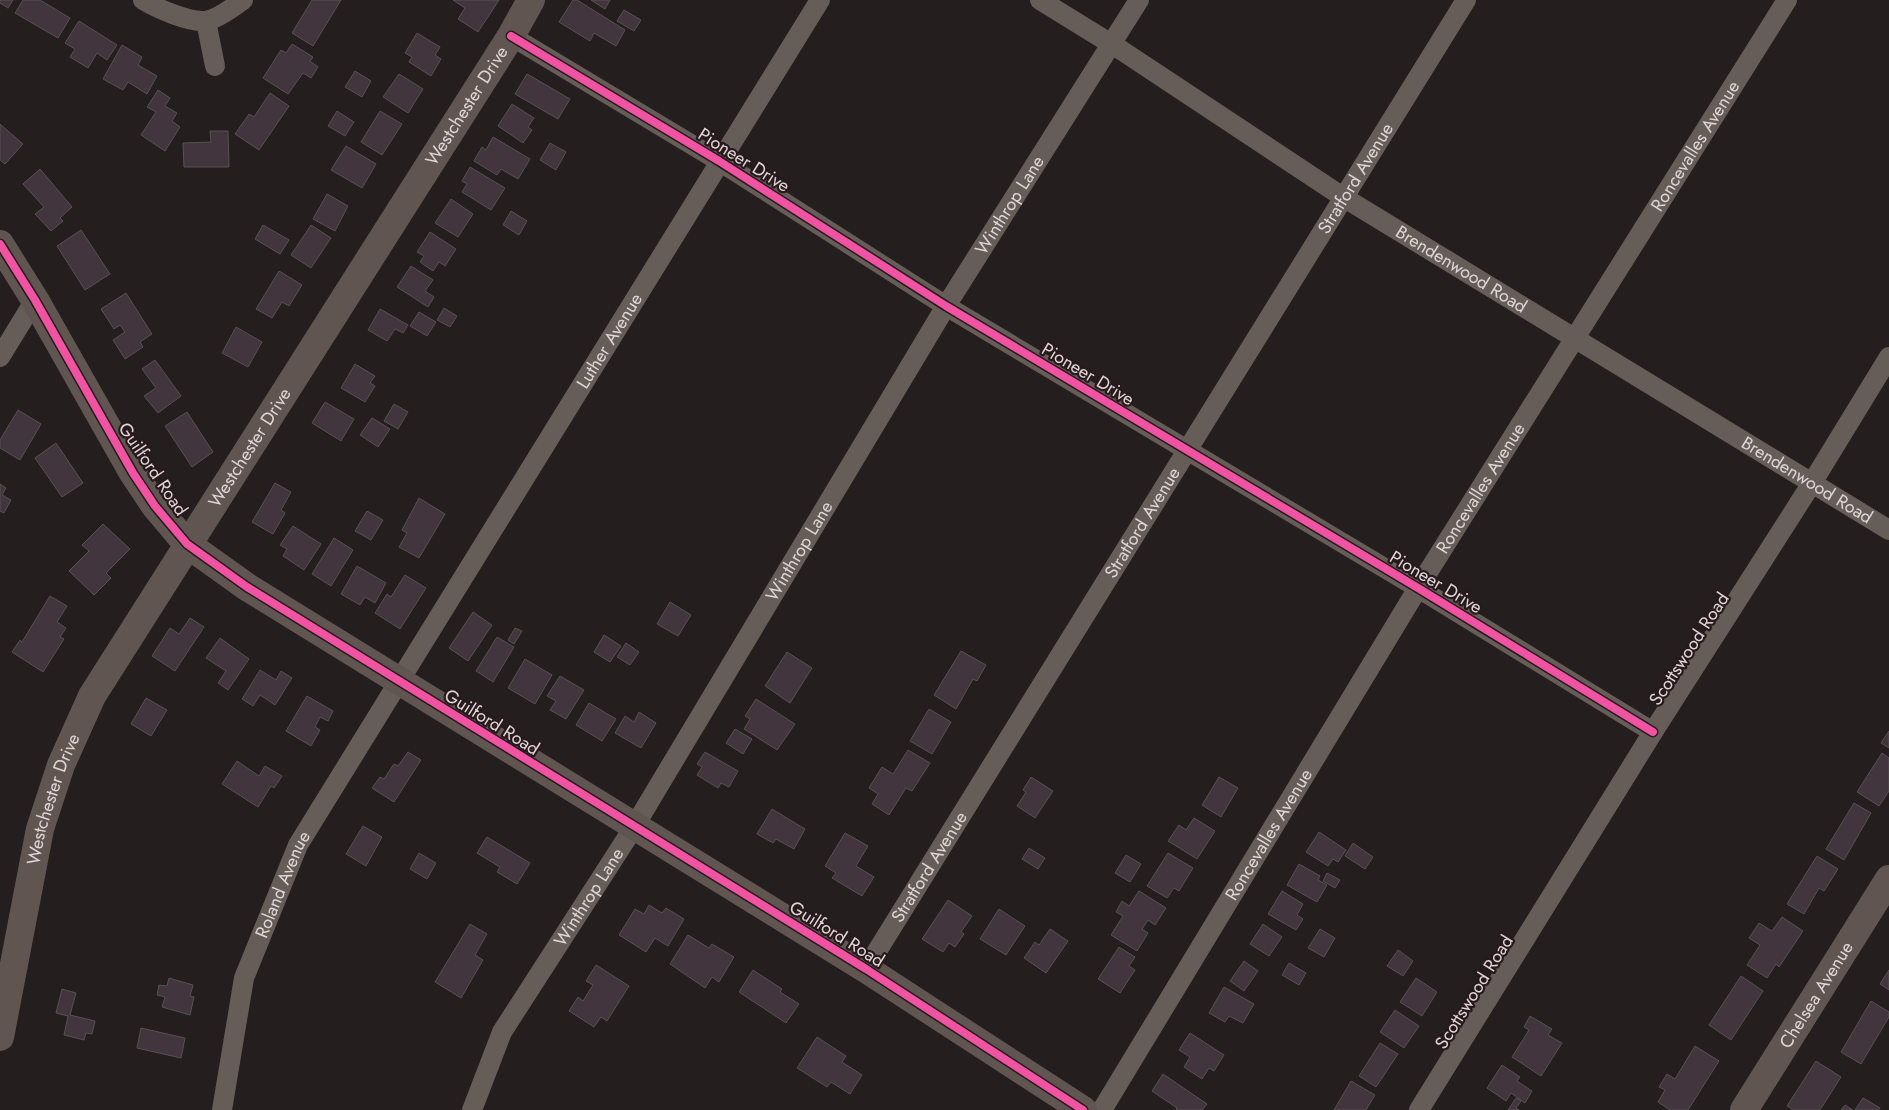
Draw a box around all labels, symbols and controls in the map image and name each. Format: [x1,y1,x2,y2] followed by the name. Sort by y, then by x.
[419,41,514,171] street label: Westchester Drive
[1645,76,1746,216] street label: Roncevalles Avenue
[1311,118,1400,239] street label: Stratford Avenue
[693,121,795,199] street label: Pioneer Drive
[969,150,1051,260] street label: Winthrop Lane
[1391,219,1532,319] street label: Brendenwood Road
[570,288,649,394] street label: Luther Avenue
[1037,336,1139,412] street label: Pioneer Drive
[202,383,297,512] street label: Westchester Drive
[112,417,194,521] street label: Guilford Road
[1430,418,1531,559] street label: Roncevalles Avenue
[1736,430,1878,530] street label: Brendenwood Road
[1098,462,1187,583] street label: Stratford Avenue
[759,496,839,606] street label: Winthrop Lane
[1385,544,1487,620] street label: Pioneer Drive
[1643,587,1735,711] street label: Scottswood Road
[439,682,545,762] street label: Guilford Road
[20,729,87,867] street label: Westchester Drive
[1219,764,1319,905] street label: Roncevalles Avenue
[885,806,973,928] street label: Stratford Avenue
[249,826,317,942] street label: Roland Avenue
[547,843,630,952] street label: Winthrop Lane
[784,894,890,974] street label: Guilford Road
[1428,930,1520,1054] street label: Scottswood Road
[1773,936,1860,1053] street label: Chelsea Avenue

